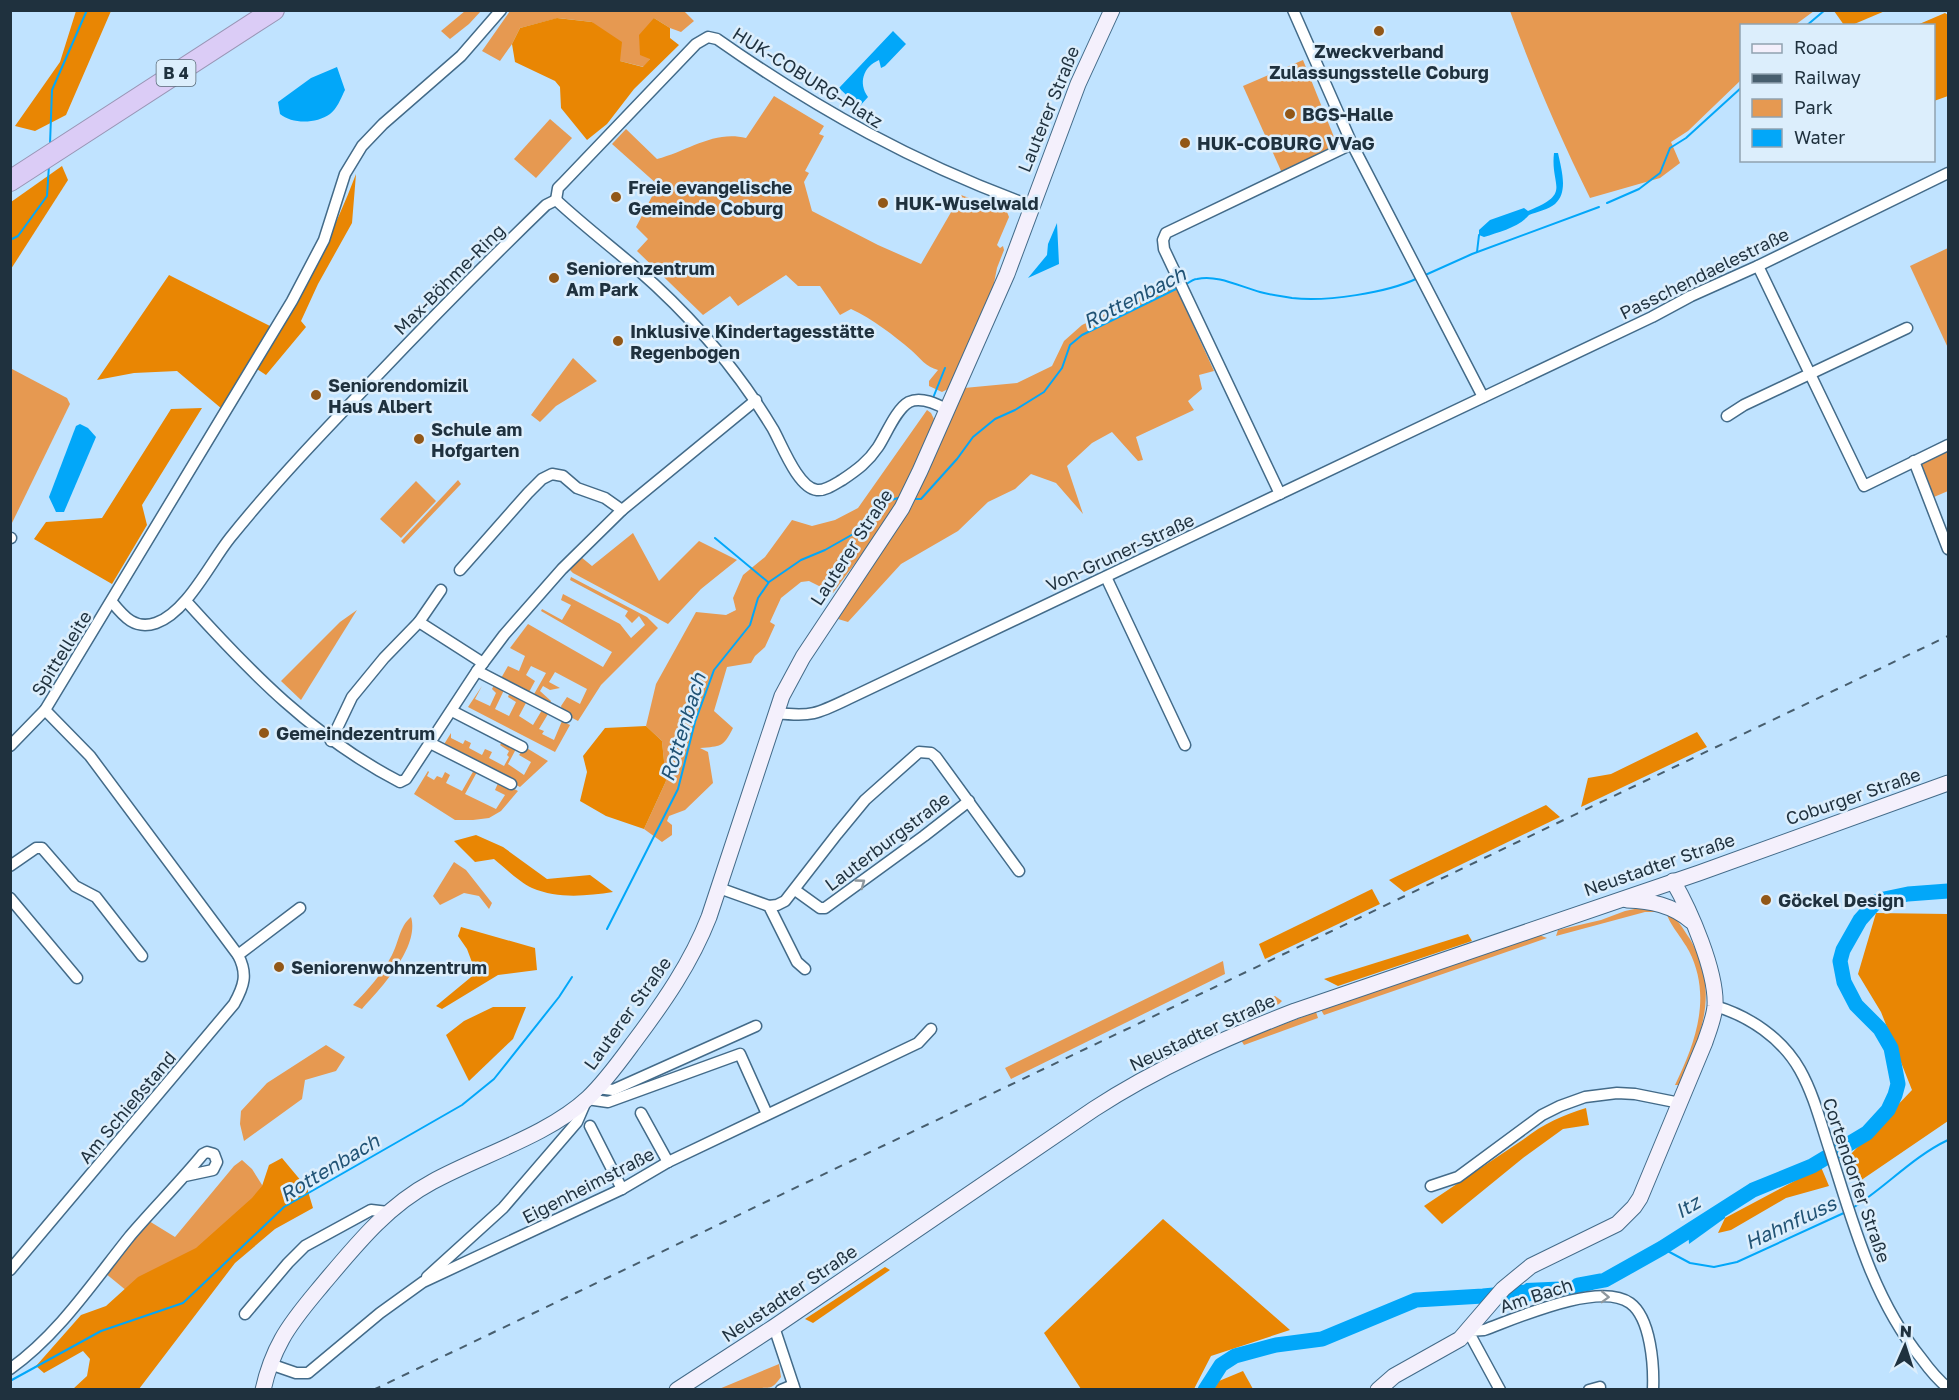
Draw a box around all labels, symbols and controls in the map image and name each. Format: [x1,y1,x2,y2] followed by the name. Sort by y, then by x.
[729,22,887,132] street label: HUK-COBURG-Platz
[1372,24,1386,38] marker: Zweckverband Zulassungsstelle Coburg
[1740,24,1935,162] legend
[1794,36,1838,58] text: Road
[1269,40,1489,83] place label: Zweckverband Zulassungsstelle Coburg
[1013,43,1083,175] street label: Lauterer Straße
[156,60,195,86] road number: B 4
[1794,66,1861,88] text: Railway
[1794,96,1833,118] text: Park
[1302,103,1394,125] place label: BGS-Halle
[1283,107,1297,121] marker: BGS-Halle
[1794,126,1845,148] text: Water
[1197,132,1375,154] place label: HUK-COBURG VVaG
[1178,136,1192,150] marker: HUK-COBURG VVaG
[628,176,793,219] place label: Freie evangelische Gemeinde Coburg
[609,190,623,204] marker: Freie evangelische Gemeinde Coburg
[895,192,1039,214] place label: HUK-Wuselwald
[876,196,890,210] marker: HUK-Wuselwald
[389,219,509,339] street label: Max-Böhme-Ring
[1616,222,1792,324] street label: Passchendaelestraße
[566,257,715,300] place label: Seniorenzentrum Am Park
[1079,261,1190,333] water label: Rottenbach
[547,271,561,285] marker: Seniorenzentrum Am Park
[630,320,875,363] place label: Inklusive Kindertagesstätte Regenbogen
[611,334,625,348] marker: Inklusive Kindertagesstätte Regenbogen
[328,374,468,417] place label: Seniorendomizil Haus Albert
[309,388,323,402] marker: Seniorendomizil Haus Albert
[431,418,522,461] place label: Schule am Hofgarten
[412,432,426,446] marker: Schule am Hofgarten
[805,485,897,609] street label: Lauterer Straße
[1042,508,1198,596] street label: Von-Gruner-Straße
[26,606,96,700] street label: Spittelleite
[654,669,710,784] water label: Rottenbach
[276,722,435,744] place label: Gemeindezentrum
[257,726,271,740] marker: Gemeindezentrum
[1783,763,1923,829] street label: Coburger Straße
[820,787,954,895] street label: Lauterburgstraße
[1581,828,1737,900] street label: Neustadter Straße
[854,879,865,890] one-way arrow
[1778,889,1904,911] place label: Göckel Design
[1759,893,1773,907] marker: Göckel Design
[579,952,675,1074] street label: Lauterer Straße
[291,956,487,978] place label: Seniorenwohnzentrum
[272,960,286,974] marker: Seniorenwohnzentrum
[1126,989,1278,1075] street label: Neustadter Straße
[74,1046,180,1168] street label: Am Schießstand
[1818,1095,1896,1265] street label: Cortendorfer Straße
[275,1128,384,1206] water label: Rottenbach
[518,1142,658,1228] street label: Eigenheimstraße
[1670,1188,1705,1223] water label: Itz
[1740,1190,1841,1254] water label: Hahnfluss
[717,1240,861,1346] street label: Neustadter Straße
[1497,1273,1575,1317] street label: Am Bach
[1600,1291,1609,1303] one-way arrow
[1875,1316,1935,1376] north arrow
[1899,1321,1912,1341] text: N

